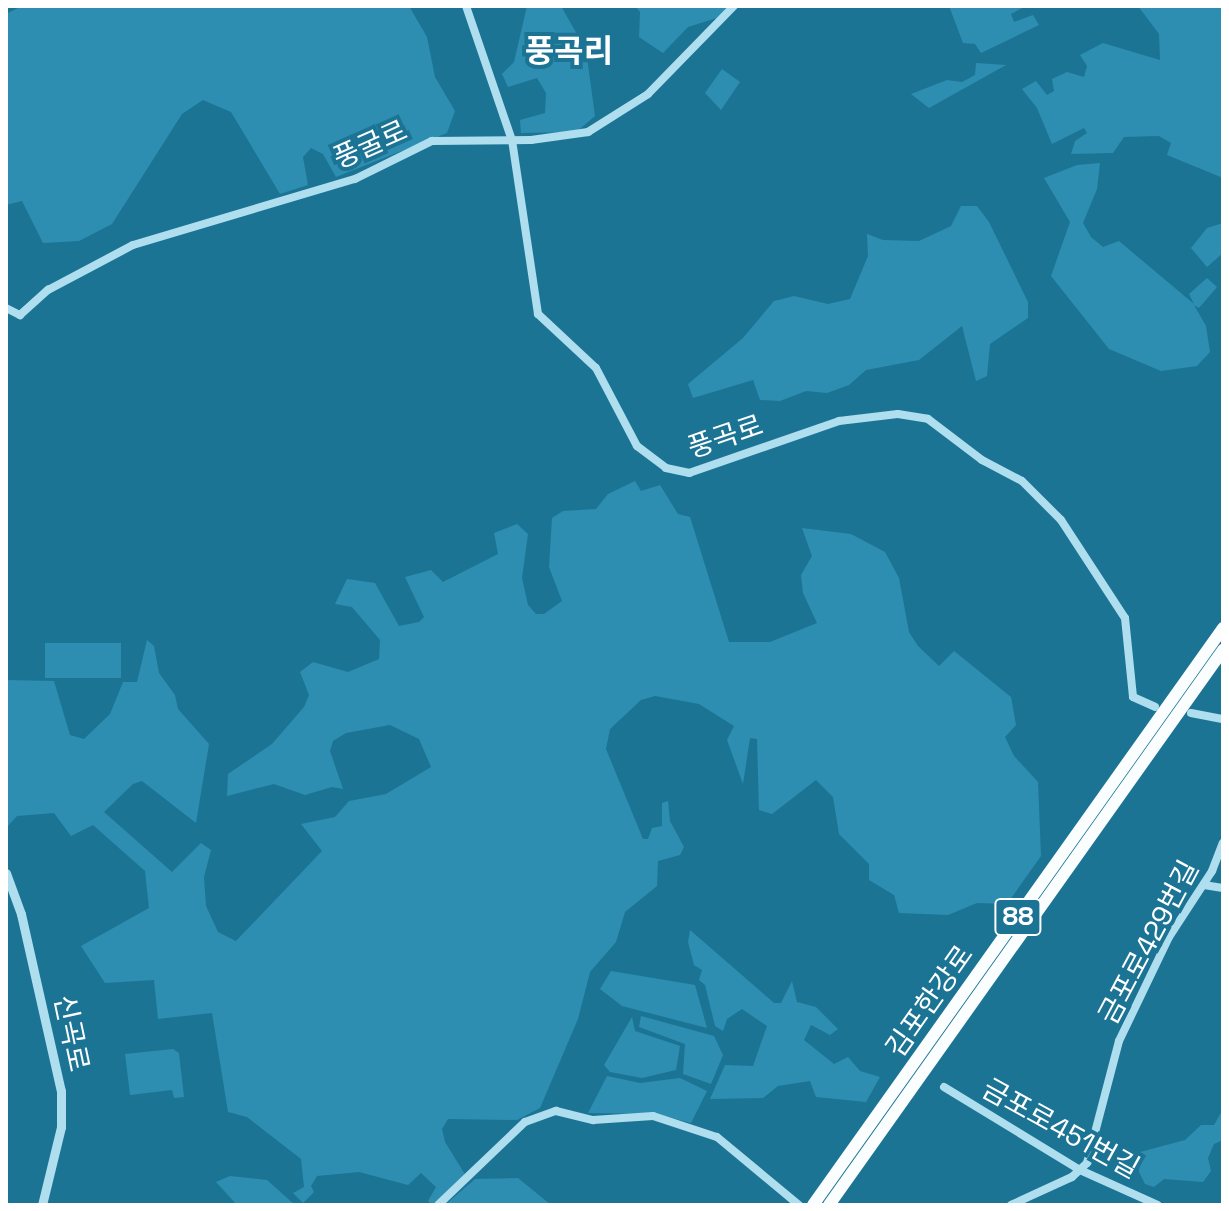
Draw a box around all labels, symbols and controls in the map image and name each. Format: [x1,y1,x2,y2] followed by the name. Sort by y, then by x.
[525,32,613,70] district label: 풍곡리
[328,113,412,175] street label: 풍굴로
[683,408,767,464] street label: 풍곡로
[1091,855,1205,1029] street label: 금포로429번길
[994,895,1042,939] road number: 88
[878,939,980,1063] street label: 김포한강로
[48,992,96,1074] street label: 신곡로
[977,1071,1145,1185] street label: 금포로451번길

